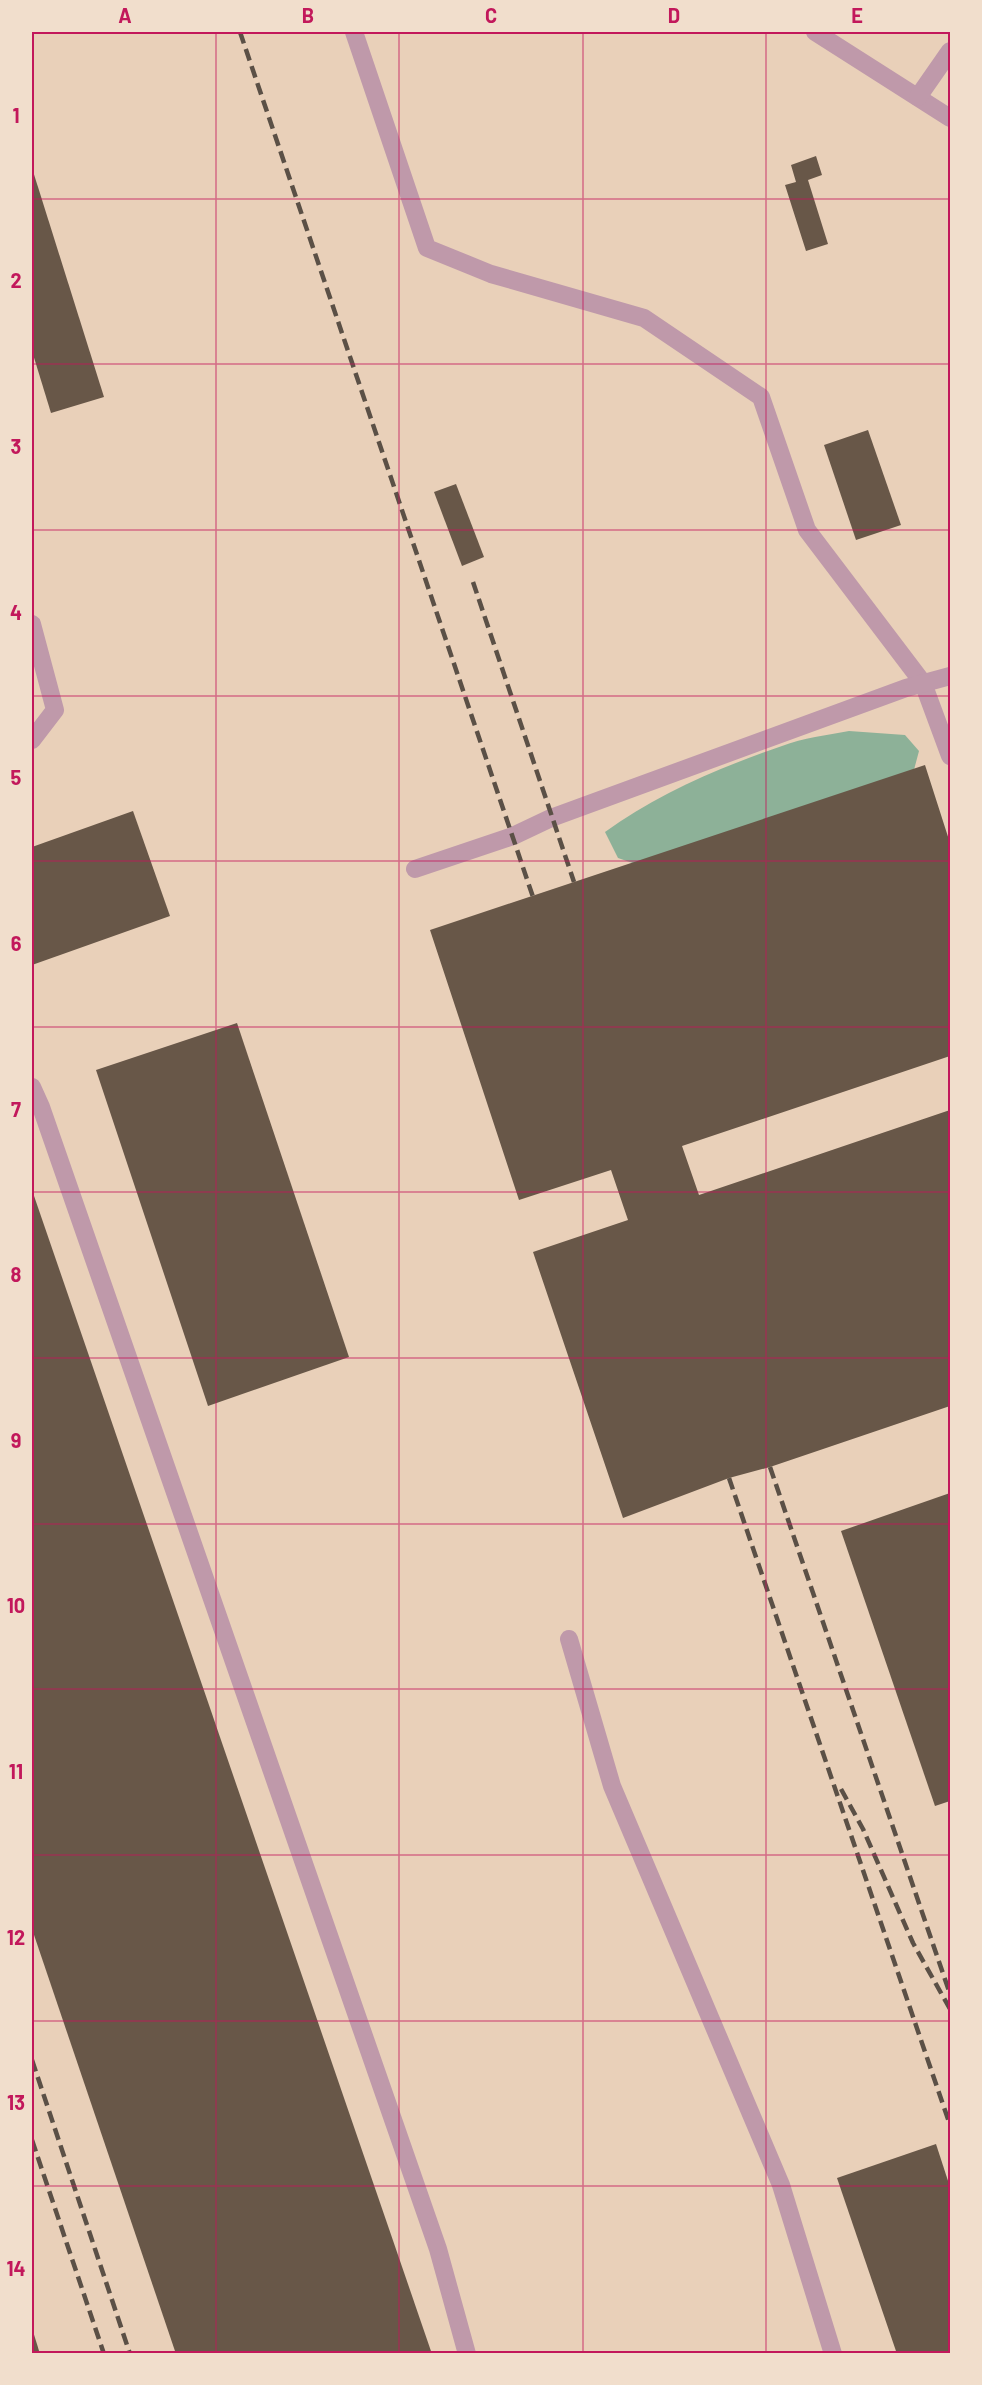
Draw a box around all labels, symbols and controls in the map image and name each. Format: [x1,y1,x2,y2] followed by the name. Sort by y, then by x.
[118,3,132,27] text: A
[302,3,314,27] text: B
[485,3,497,27] text: C
[668,3,680,27] text: D
[851,3,863,27] text: E
[12,103,20,127] text: 1
[10,268,22,292] text: 2
[11,434,21,458] text: 3
[10,600,22,624] text: 4
[11,765,22,789] text: 5
[11,931,22,955] text: 6
[11,1097,21,1121] text: 7
[11,1262,22,1286] text: 8
[11,1428,21,1452] text: 9
[7,1593,25,1617] text: 10
[9,1759,23,1783] text: 11
[7,1925,25,1949] text: 12
[7,2090,25,2114] text: 13
[6,2256,26,2280] text: 14

